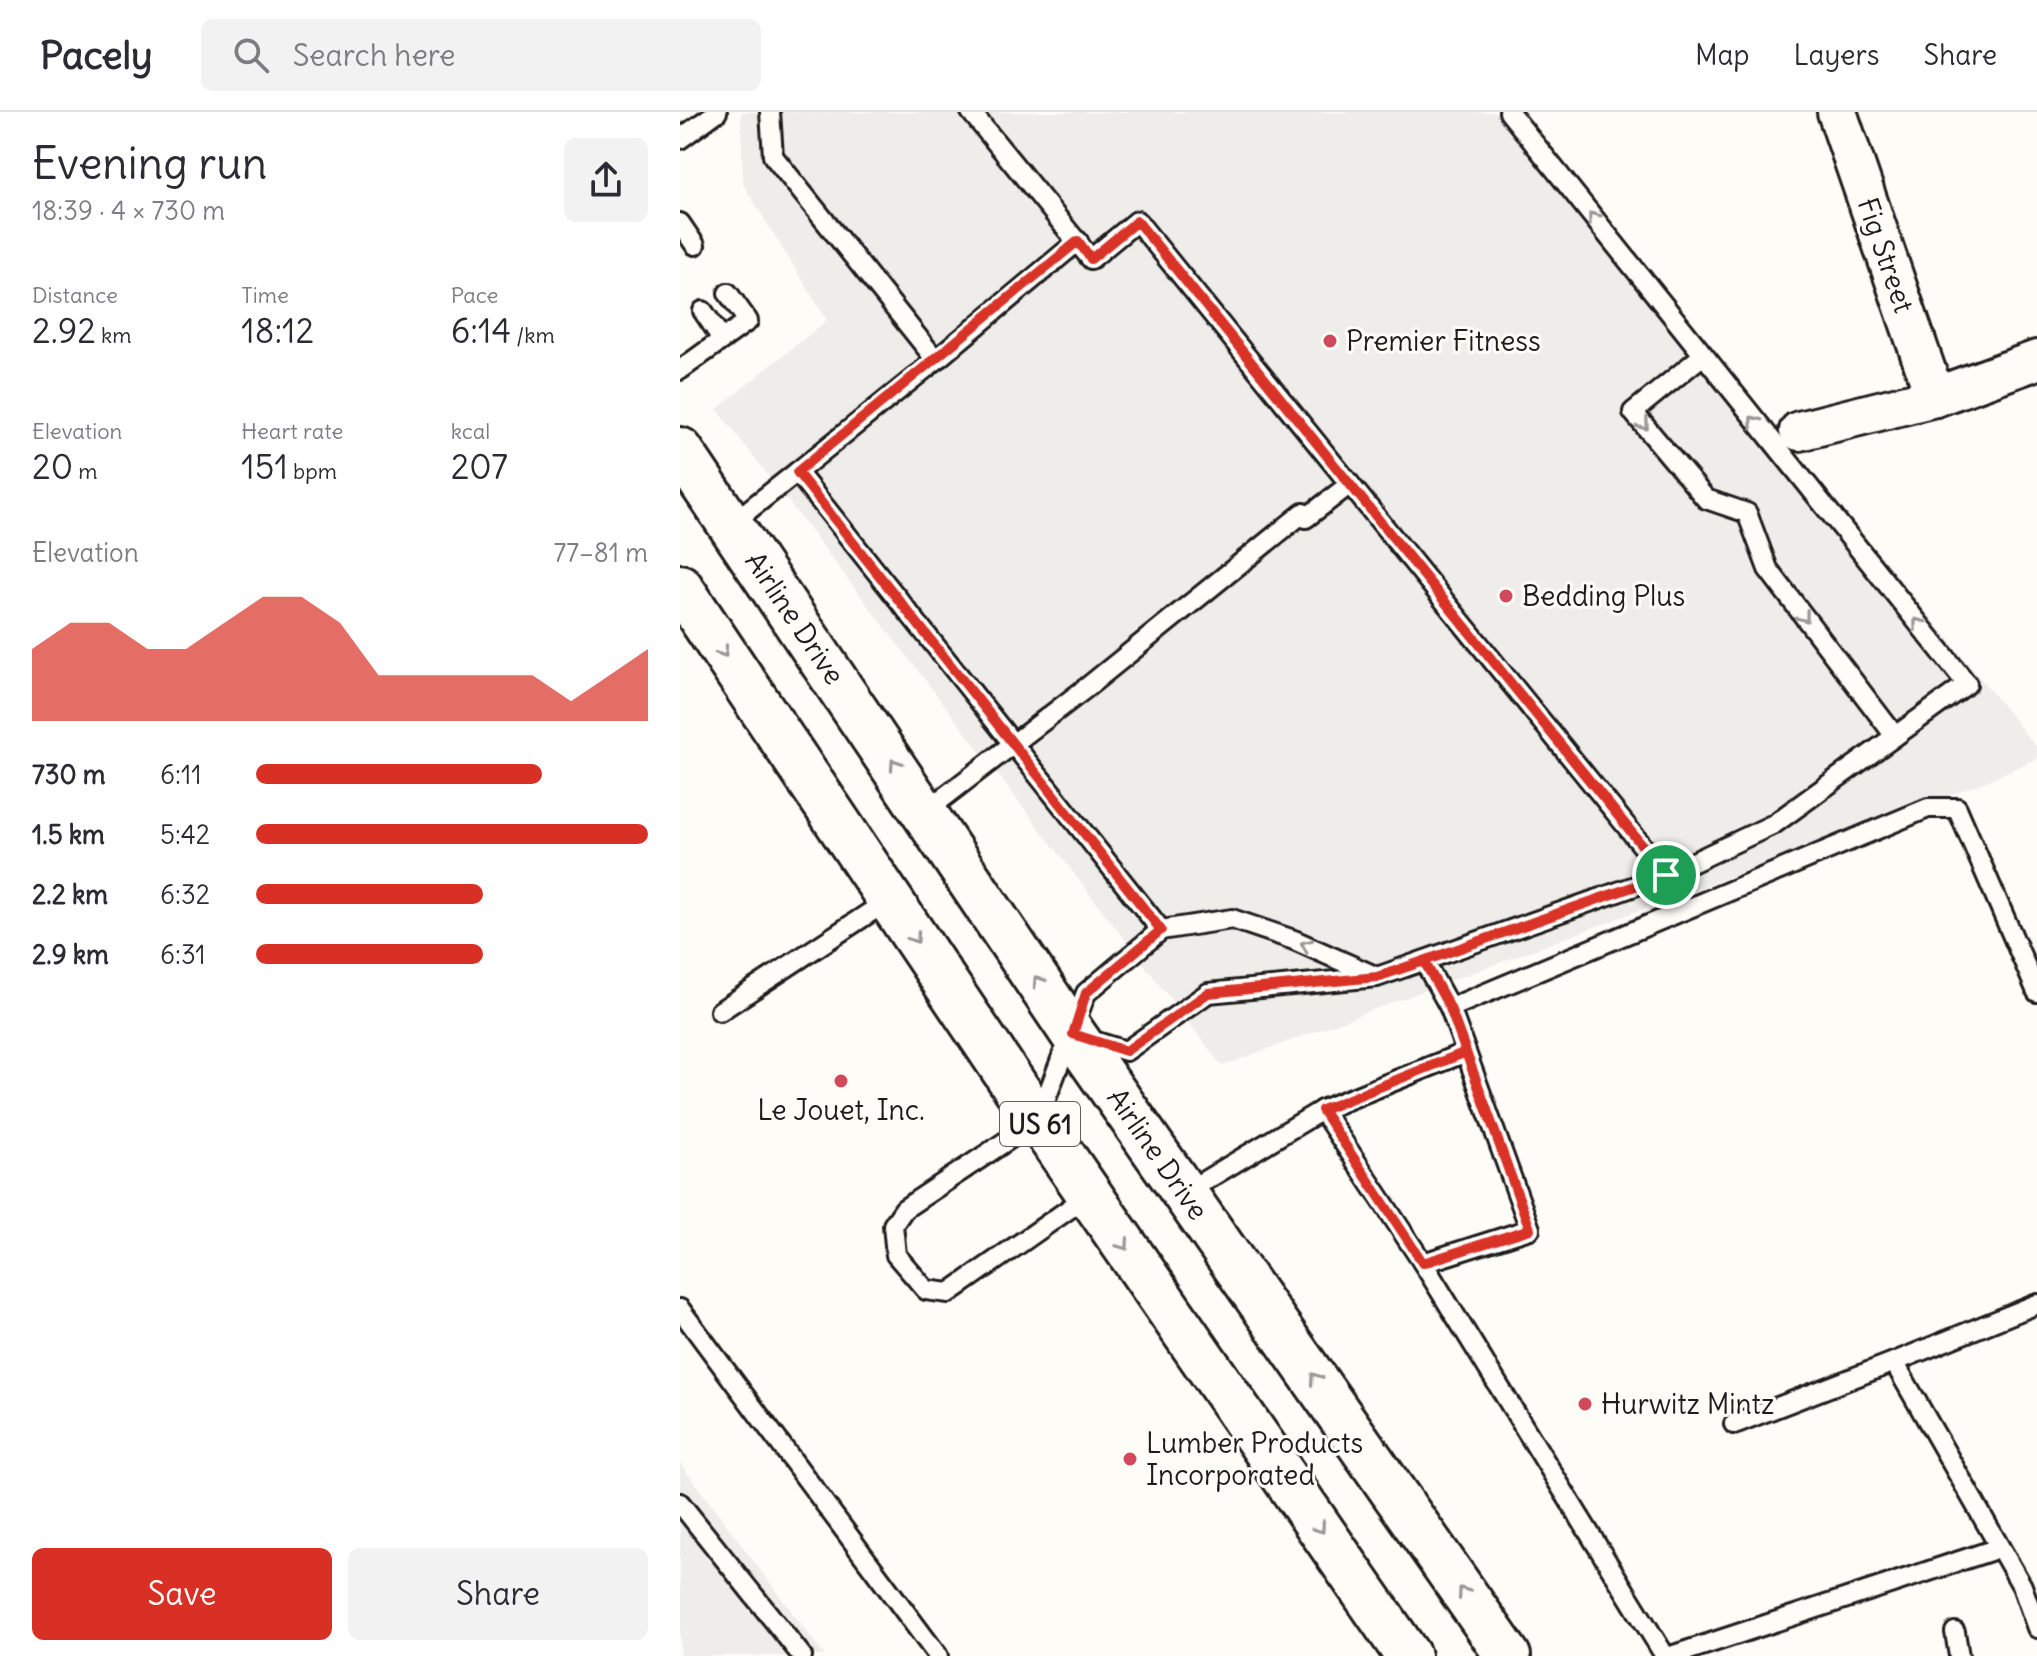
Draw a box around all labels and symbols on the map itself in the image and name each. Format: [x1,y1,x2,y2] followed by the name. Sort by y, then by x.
[1850,193,1922,317] street label: Fig Street
[1588,211,1602,226] one-way arrow
[1346,323,1541,359] place label: Premier Fitness
[1321,332,1339,350] marker: Premier Fitness
[1634,416,1649,430] one-way arrow
[1749,416,1764,430] one-way arrow
[737,545,853,691] street label: Airline Drive
[1522,578,1685,614] place label: Bedding Plus
[1497,587,1515,605] marker: Bedding Plus
[1795,608,1809,623] one-way arrow
[1913,618,1928,632] one-way arrow
[714,643,729,658] one-way arrow
[889,759,904,773] one-way arrow
[1632,841,1700,909] pin
[905,929,920,943] one-way arrow
[1300,939,1314,955] one-way arrow
[1033,975,1048,990] one-way arrow
[832,1072,850,1090] marker: Le Jouet, Inc.
[1100,1081,1216,1227] street label: Airline Drive
[757,1092,925,1128] place label: Le Jouet, Inc.
[1000,1102,1080,1146] road number: US 61
[1114,1237,1129,1251] one-way arrow
[1310,1373,1325,1387] one-way arrow
[1601,1386,1774,1422] place label: Hurwitz Mintz
[1576,1395,1594,1413] marker: Hurwitz Mintz
[1146,1425,1363,1493] place label: Lumber Products Incorporated
[1121,1450,1139,1468] marker: Lumber Products Incorporated
[1310,1520,1325,1534] one-way arrow
[1458,1586,1473,1600] one-way arrow

